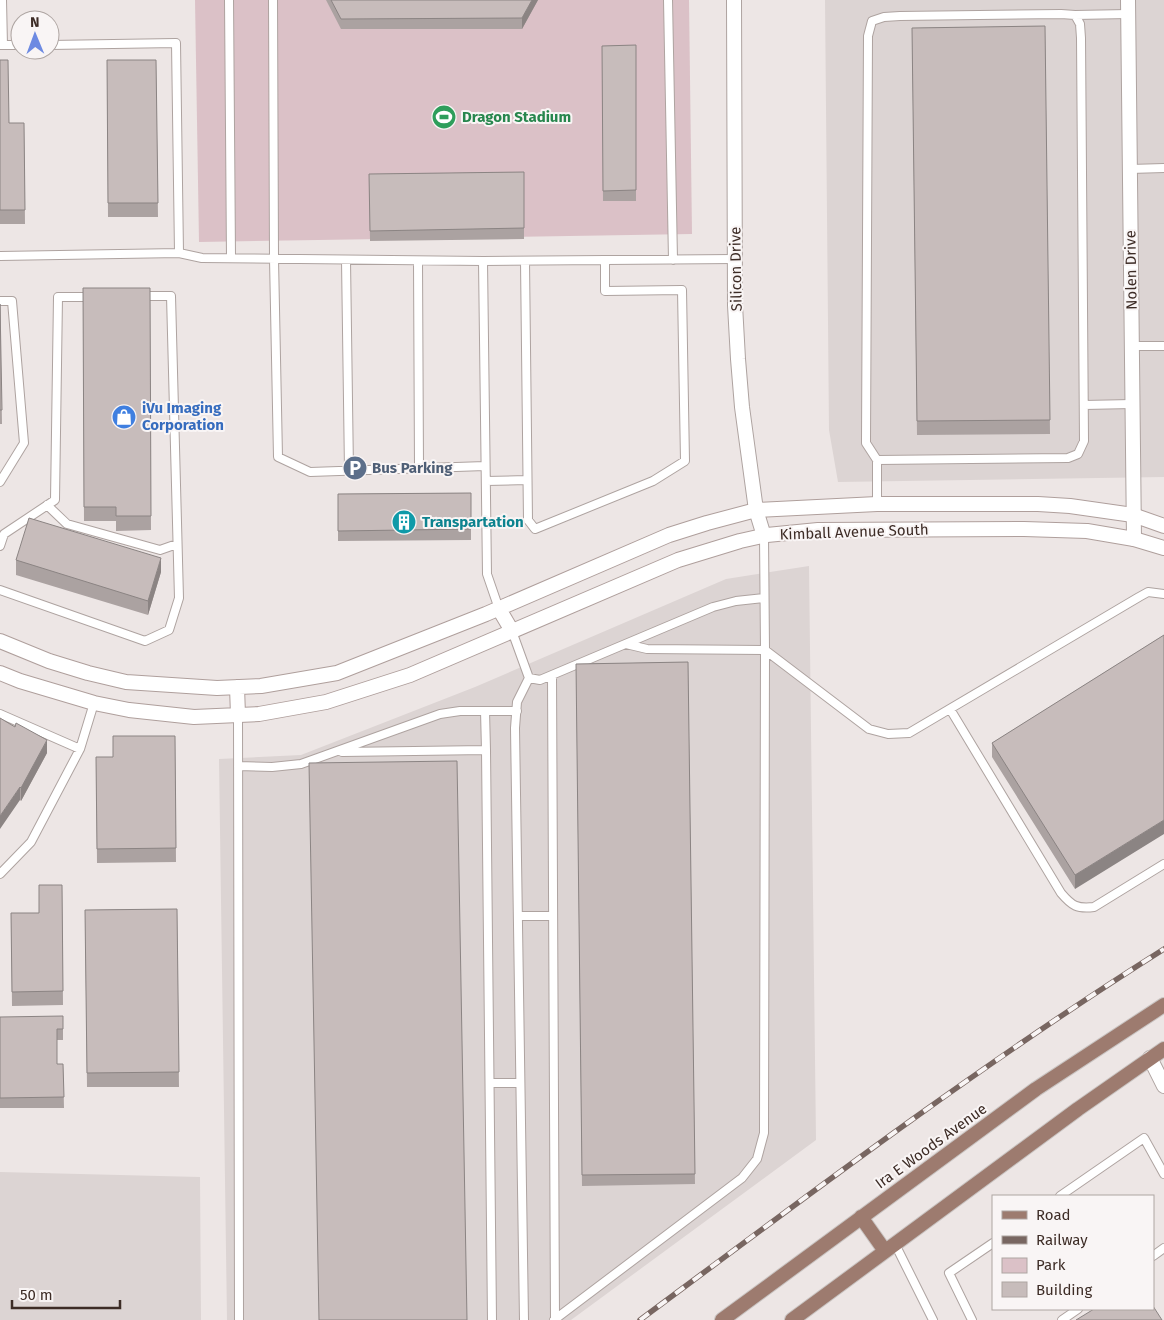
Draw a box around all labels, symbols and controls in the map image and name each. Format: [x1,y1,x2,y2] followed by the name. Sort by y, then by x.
[10,10,60,60] north arrow
[30,14,40,31] text: N
[431,104,457,130] sports icon: Dragon Stadium
[462,108,571,126] place label: Dragon Stadium
[726,227,746,311] street label: Silicon Drive
[1121,230,1141,310] street label: Nolen Drive
[142,399,224,434] place label: iVu Imaging Corporation
[111,404,137,430] shop icon: iVu Imaging Corporation
[342,455,368,481] parking icon: Bus Parking
[372,459,453,477] place label: Bus Parking
[391,509,417,535] building icon: Transpartation
[422,513,524,531] place label: Transpartation
[779,520,929,544] street label: Kimball Avenue South
[872,1100,990,1192] street label: Ira E Woods Avenue
[992,1195,1154,1310] legend
[1036,1206,1071,1224] text: Road
[1036,1231,1088,1249] text: Railway
[1036,1256,1066,1274] text: Park
[12,1278,120,1310] scale bar
[1036,1281,1092,1299] text: Building
[20,1286,53,1304] text: 50 m

